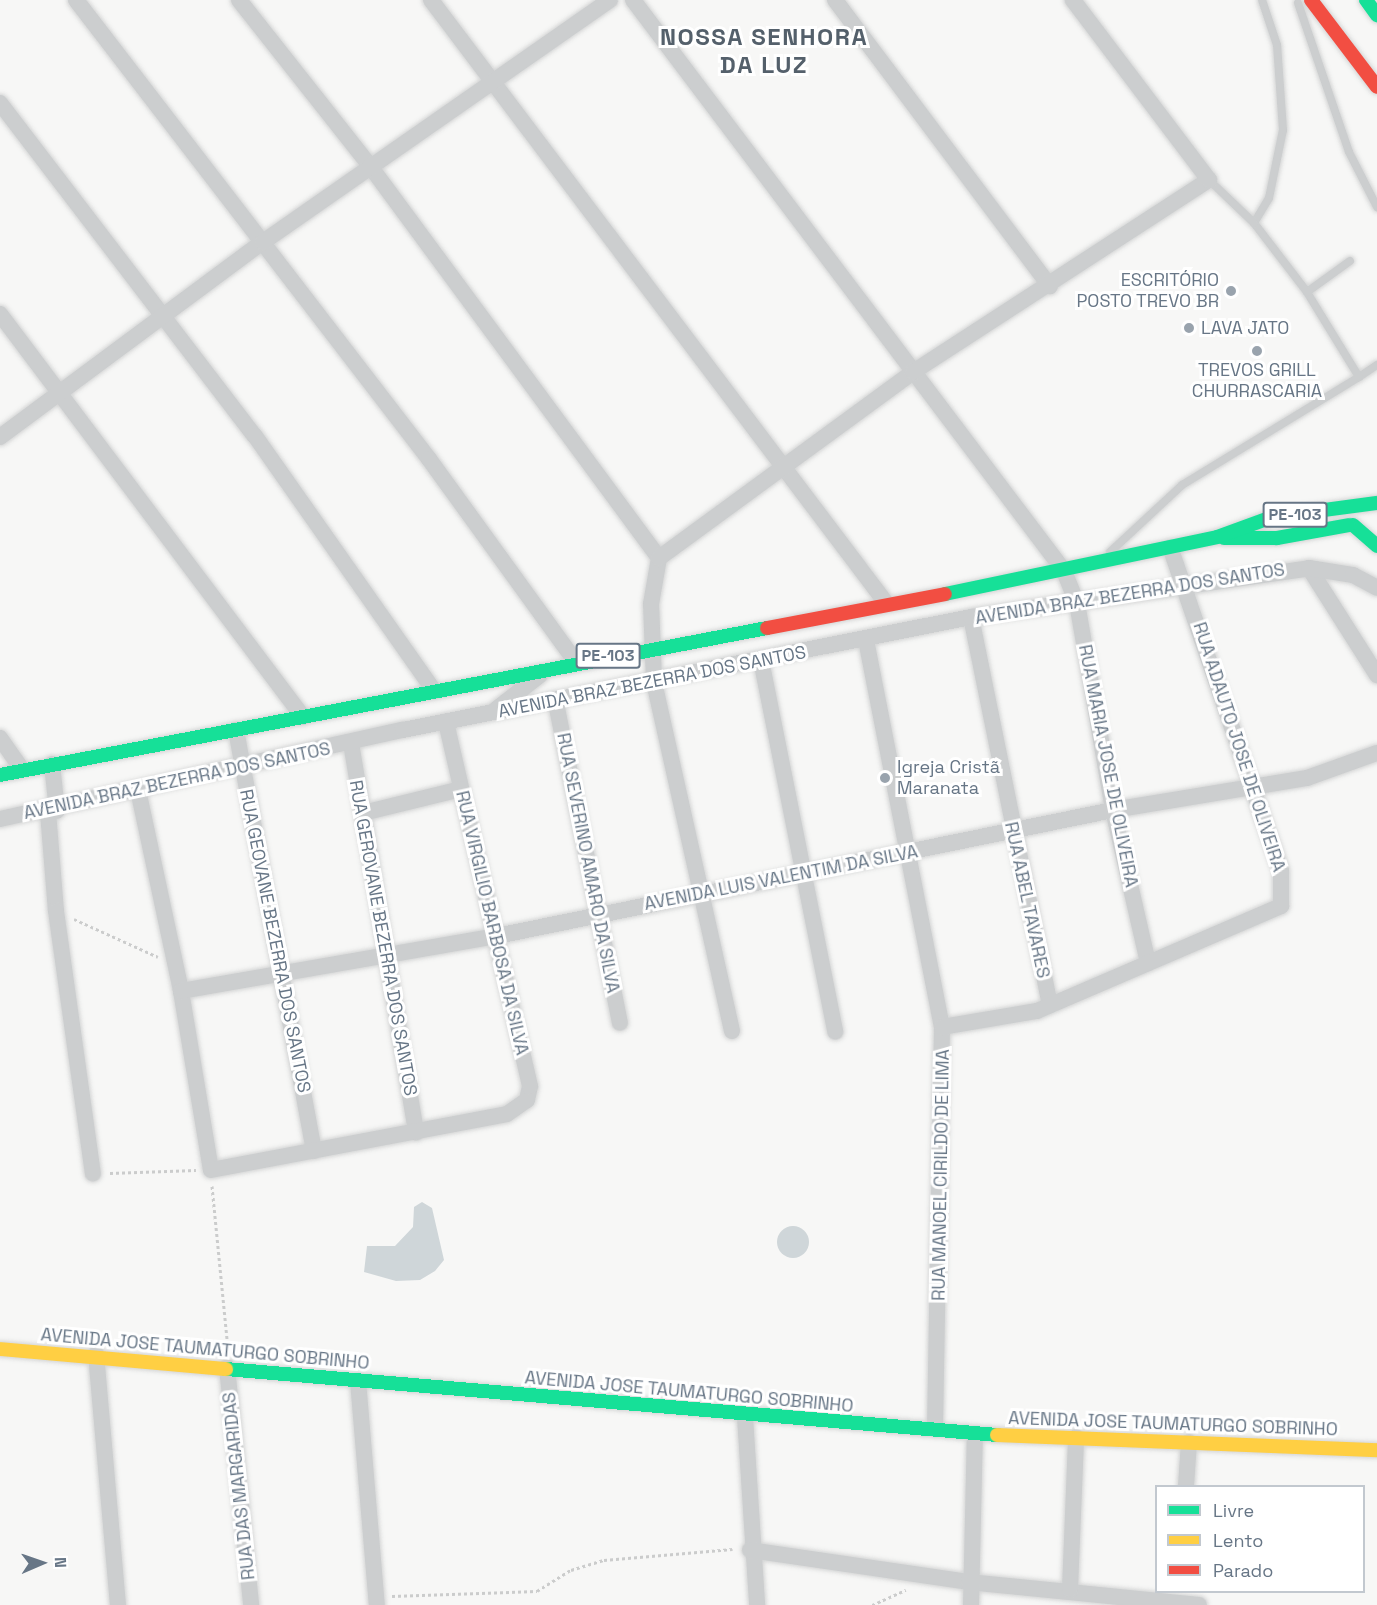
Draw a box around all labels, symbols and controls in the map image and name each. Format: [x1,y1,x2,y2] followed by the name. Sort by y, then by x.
[660,23,868,79] district label: NOSSA SENHORA DA LUZ
[1076,270,1219,312] place label: ESCRITÓRIO POSTO TREVO BR
[1224,284,1238,298] marker: ESCRITÓRIO POSTO TREVO BR
[1201,317,1290,339] place label: LAVA JATO
[1182,321,1196,335] marker: LAVA JATO
[1250,344,1264,358] marker: TREVOS GRILL CHURRASCARIA
[1192,360,1322,403] place label: TREVOS GRILL CHURRASCARIA
[1262,502,1328,528] road number: PE-103
[973,559,1287,629] street label: AVENIDA BRAZ BEZERRA DOS SANTOS
[1188,619,1290,875] street label: RUA ADAUTO JOSE DE OLIVEIRA
[496,641,808,723] street label: AVENIDA BRAZ BEZERRA DOS SANTOS
[575,643,641,669] road number: PE-103
[1074,643,1142,889] street label: RUA MARIA JOSE DE OLIVEIRA
[552,731,624,995] street label: RUA SEVERINO AMARO DA SILVA
[21,738,333,824] street label: AVENIDA BRAZ BEZERRA DOS SANTOS
[897,757,1000,800] place label: Igreja Cristã Maranata
[878,771,892,785] marker: Igreja Cristã Maranata
[345,778,421,1098] street label: RUA GEROVANE BEZERRA DOS SANTOS
[235,787,315,1095] street label: RUA GEOVANE BEZERRA DOS SANTOS
[451,788,533,1058] street label: RUA VIRGILIO BARBOSA DA SILVA
[1000,819,1054,981] street label: RUA ABEL TAVARES
[642,841,920,915] street label: AVENIDA LUIS VALENTIM DA SILVA
[928,1049,954,1301] street label: RUA MANOEL CIRILDO DE LIMA
[39,1324,371,1374] street label: AVENIDA JOSE TAUMATURGO SOBRINHO
[523,1367,855,1417] street label: AVENIDA JOSE TAUMATURGO SOBRINHO
[218,1391,260,1581] street label: RUA DAS MARGARIDAS
[1008,1407,1338,1441] street label: AVENIDA JOSE TAUMATURGO SOBRINHO
[1155,1485,1365,1593] legend
[1213,1499,1254,1522] text: Livre
[1213,1529,1263,1552] text: Lento
[12,1533,72,1593] north arrow
[50,1557,71,1568] text: N
[1213,1559,1273,1582] text: Parado

